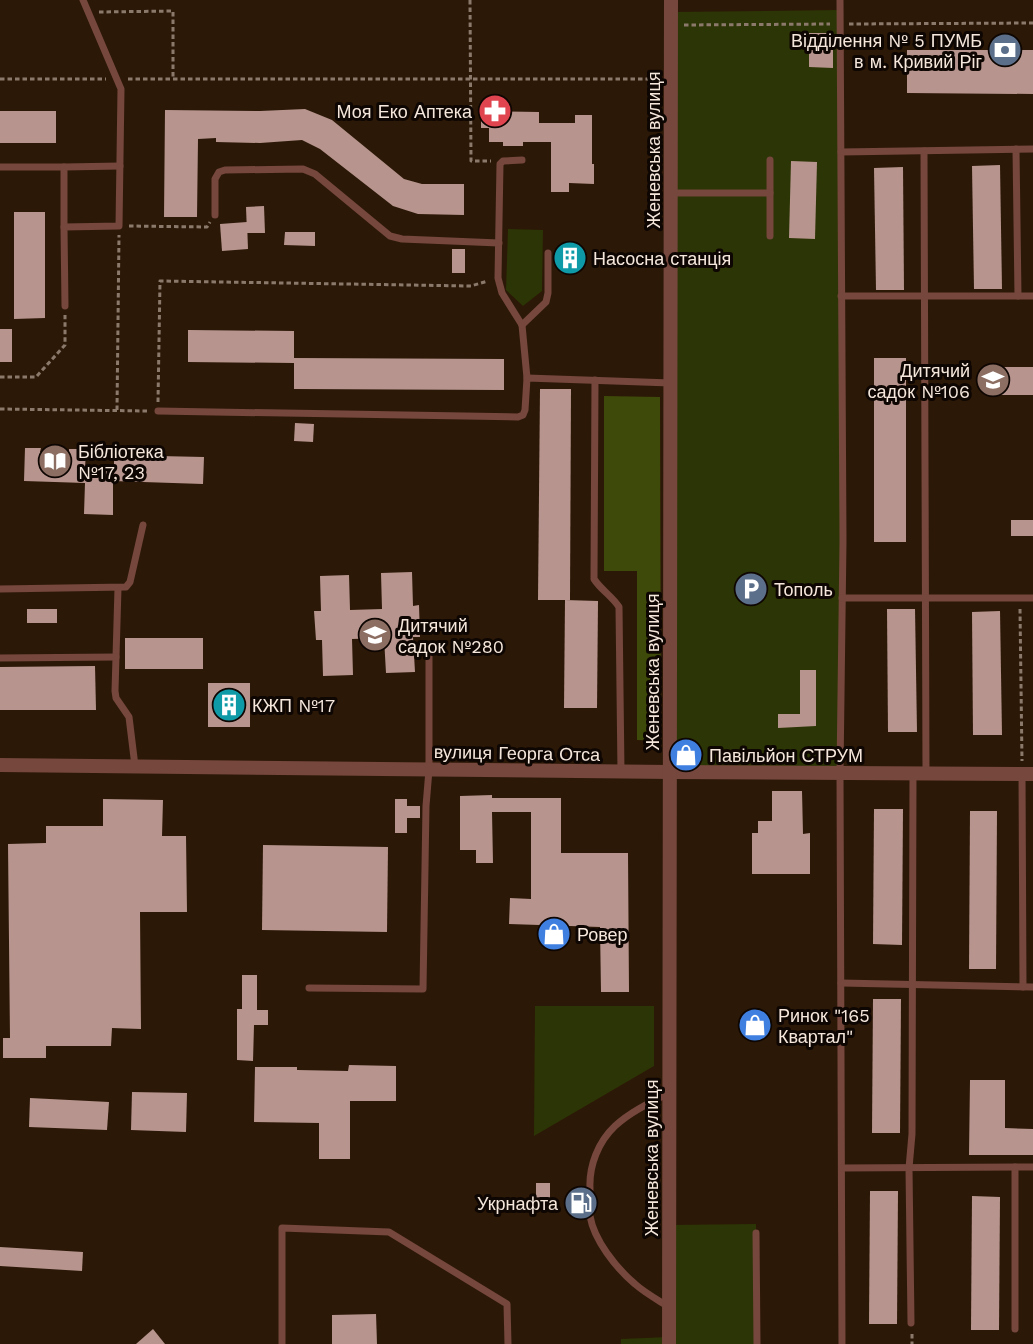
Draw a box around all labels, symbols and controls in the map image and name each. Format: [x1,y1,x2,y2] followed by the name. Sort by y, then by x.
[791,30,982,72] place label: Відділення № 5 ПУМБ в м. Кривий Ріг
[987,32,1023,68] bank icon: Відділення № 5 ПУМБ в м. Кривий Ріг
[643,72,664,228] street label: Женевська вулиця
[477,93,513,129] pharmacy icon: Моя Еко Аптека
[337,101,473,122] place label: Моя Еко Аптека
[552,240,588,276] building icon: Насосна станція
[593,248,731,269] place label: Насосна станція
[868,360,970,402] place label: Дитячий садок №106
[975,362,1011,398] school or university icon: Дитячий садок №106
[78,441,165,483] place label: Бібліотека №17, 23
[37,443,73,479] library icon: Бібліотека №17, 23
[733,571,769,607] parking icon: Тополь
[774,579,833,600] place label: Тополь
[642,594,663,750] street label: Женевська вулиця
[398,615,504,657] place label: Дитячий садок №280
[357,617,393,653] school or university icon: Дитячий садок №280
[211,687,247,723] building icon: КЖП №17
[252,695,335,716] place label: КЖП №17
[668,737,704,773] shop icon: Павільйон СТРУМ
[434,741,601,765] street label: вулиця Георга Отса
[709,745,863,766] place label: Павільйон СТРУМ
[536,916,572,952] shop icon: Ровер
[577,924,628,945] place label: Ровер
[778,1005,870,1047] place label: Ринок "165 Квартал"
[737,1007,773,1043] shop icon: Ринок "165 Квартал"
[641,1080,662,1236] street label: Женевська вулиця
[563,1185,599,1221] fuel station icon: Укрнафта
[477,1193,559,1214] place label: Укрнафта

